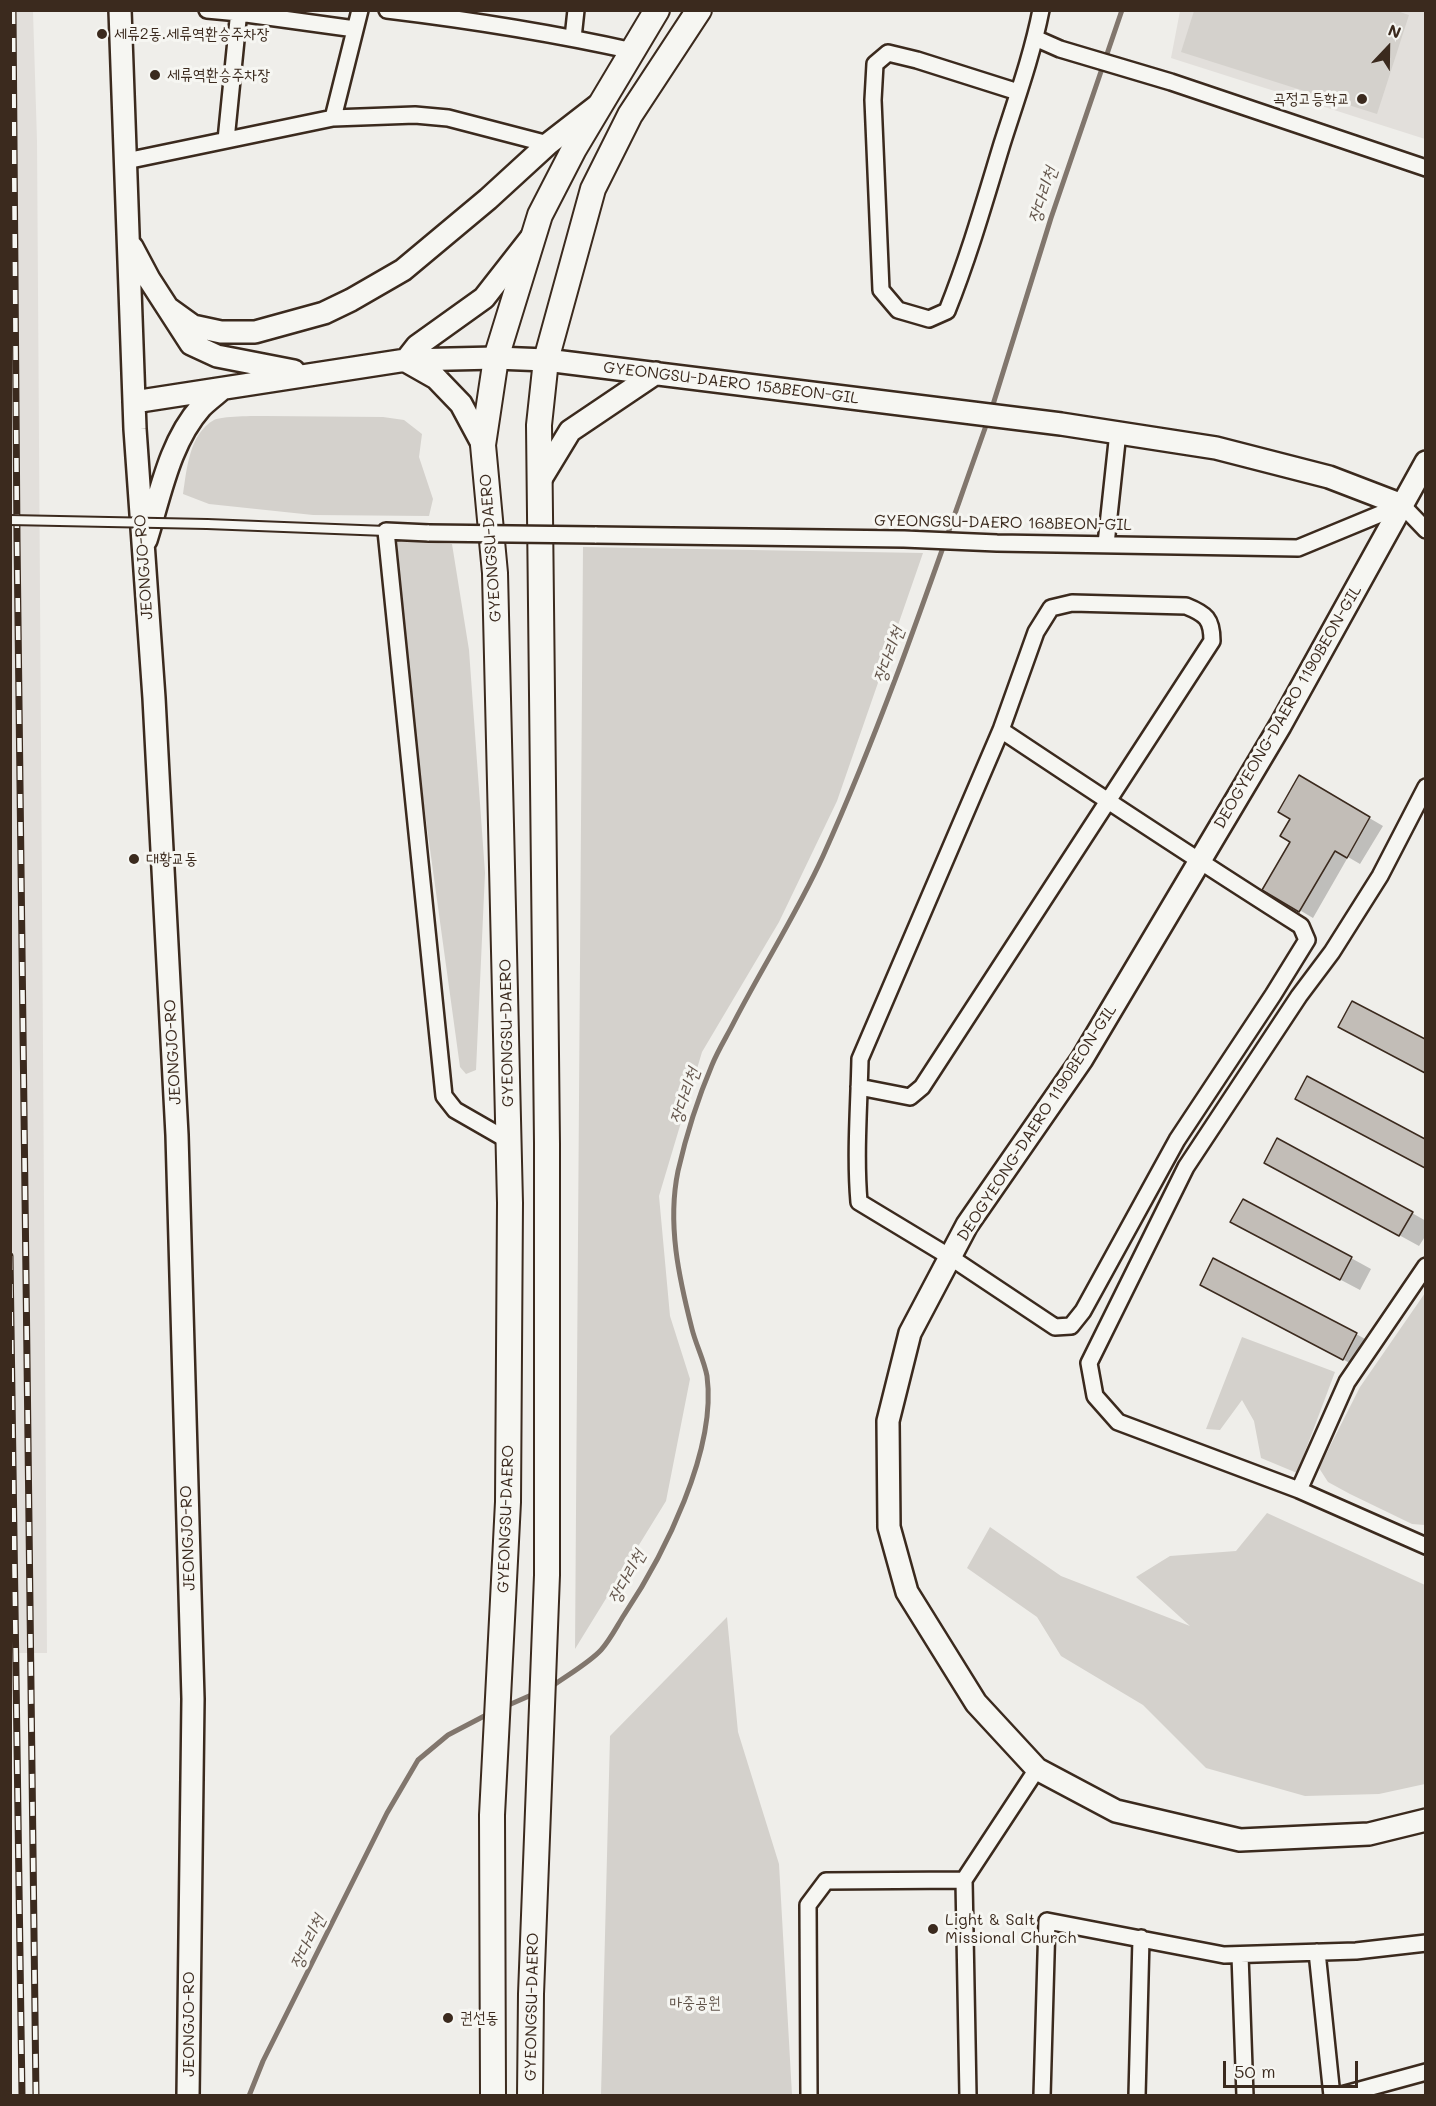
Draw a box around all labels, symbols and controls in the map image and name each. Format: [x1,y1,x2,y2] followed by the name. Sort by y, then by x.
[1358,18,1418,78] north arrow
[1385,19,1404,43] text: N
[114,24,269,44] place label: 세류2동.세류역환승주차장
[95,27,109,41] marker: 세류2동.세류역환승주차장
[167,65,270,85] place label: 세류역환승주차장
[148,68,162,82] marker: 세류역환승주차장
[1273,89,1350,109] place label: 곡정고등학교
[1355,92,1369,106] marker: 곡정고등학교
[1024,164,1062,226] water label: 장다리천
[602,358,860,408] street label: GYEONGSU-DAERO 158BEON-GIL
[476,473,506,623] street label: GYEONGSU-DAERO
[874,511,1132,535] street label: GYEONGSU-DAERO 168BEON-GIL
[131,514,157,620] street label: JEONGJO-RO
[1210,582,1366,832] street label: DEOGYEONG-DAERO 1190BEON-GIL
[869,624,909,686] water label: 장다리천
[146,849,198,869] place label: 대황교동
[127,852,141,866] marker: 대황교동
[496,959,518,1107] street label: GYEONGSU-DAERO
[161,999,185,1105] street label: JEONGJO-RO
[953,1001,1121,1245] street label: DEOGYEONG-DAERO 1190BEON-GIL
[665,1065,705,1127] water label: 장다리천
[494,1444,518,1594] street label: GYEONGSU-DAERO
[177,1485,199,1591] street label: JEONGJO-RO
[604,1546,650,1608] water label: 장다리천
[945,1910,1076,1948] place label: Light & Salt Missional Church
[286,1911,330,1973] water label: 장다리천
[926,1922,940,1936] marker: Light & Salt Missional Church
[521,1933,543,2081] street label: GYEONGSU-DAERO
[179,1971,199,2077] street label: JEONGJO-RO
[669,1993,721,2013] park label: 마중공원
[460,2008,499,2028] place label: 권선동
[441,2011,455,2025] marker: 권선동
[1226,2049,1361,2087] scale bar
[1234,2059,1276,2083] text: 50 m

